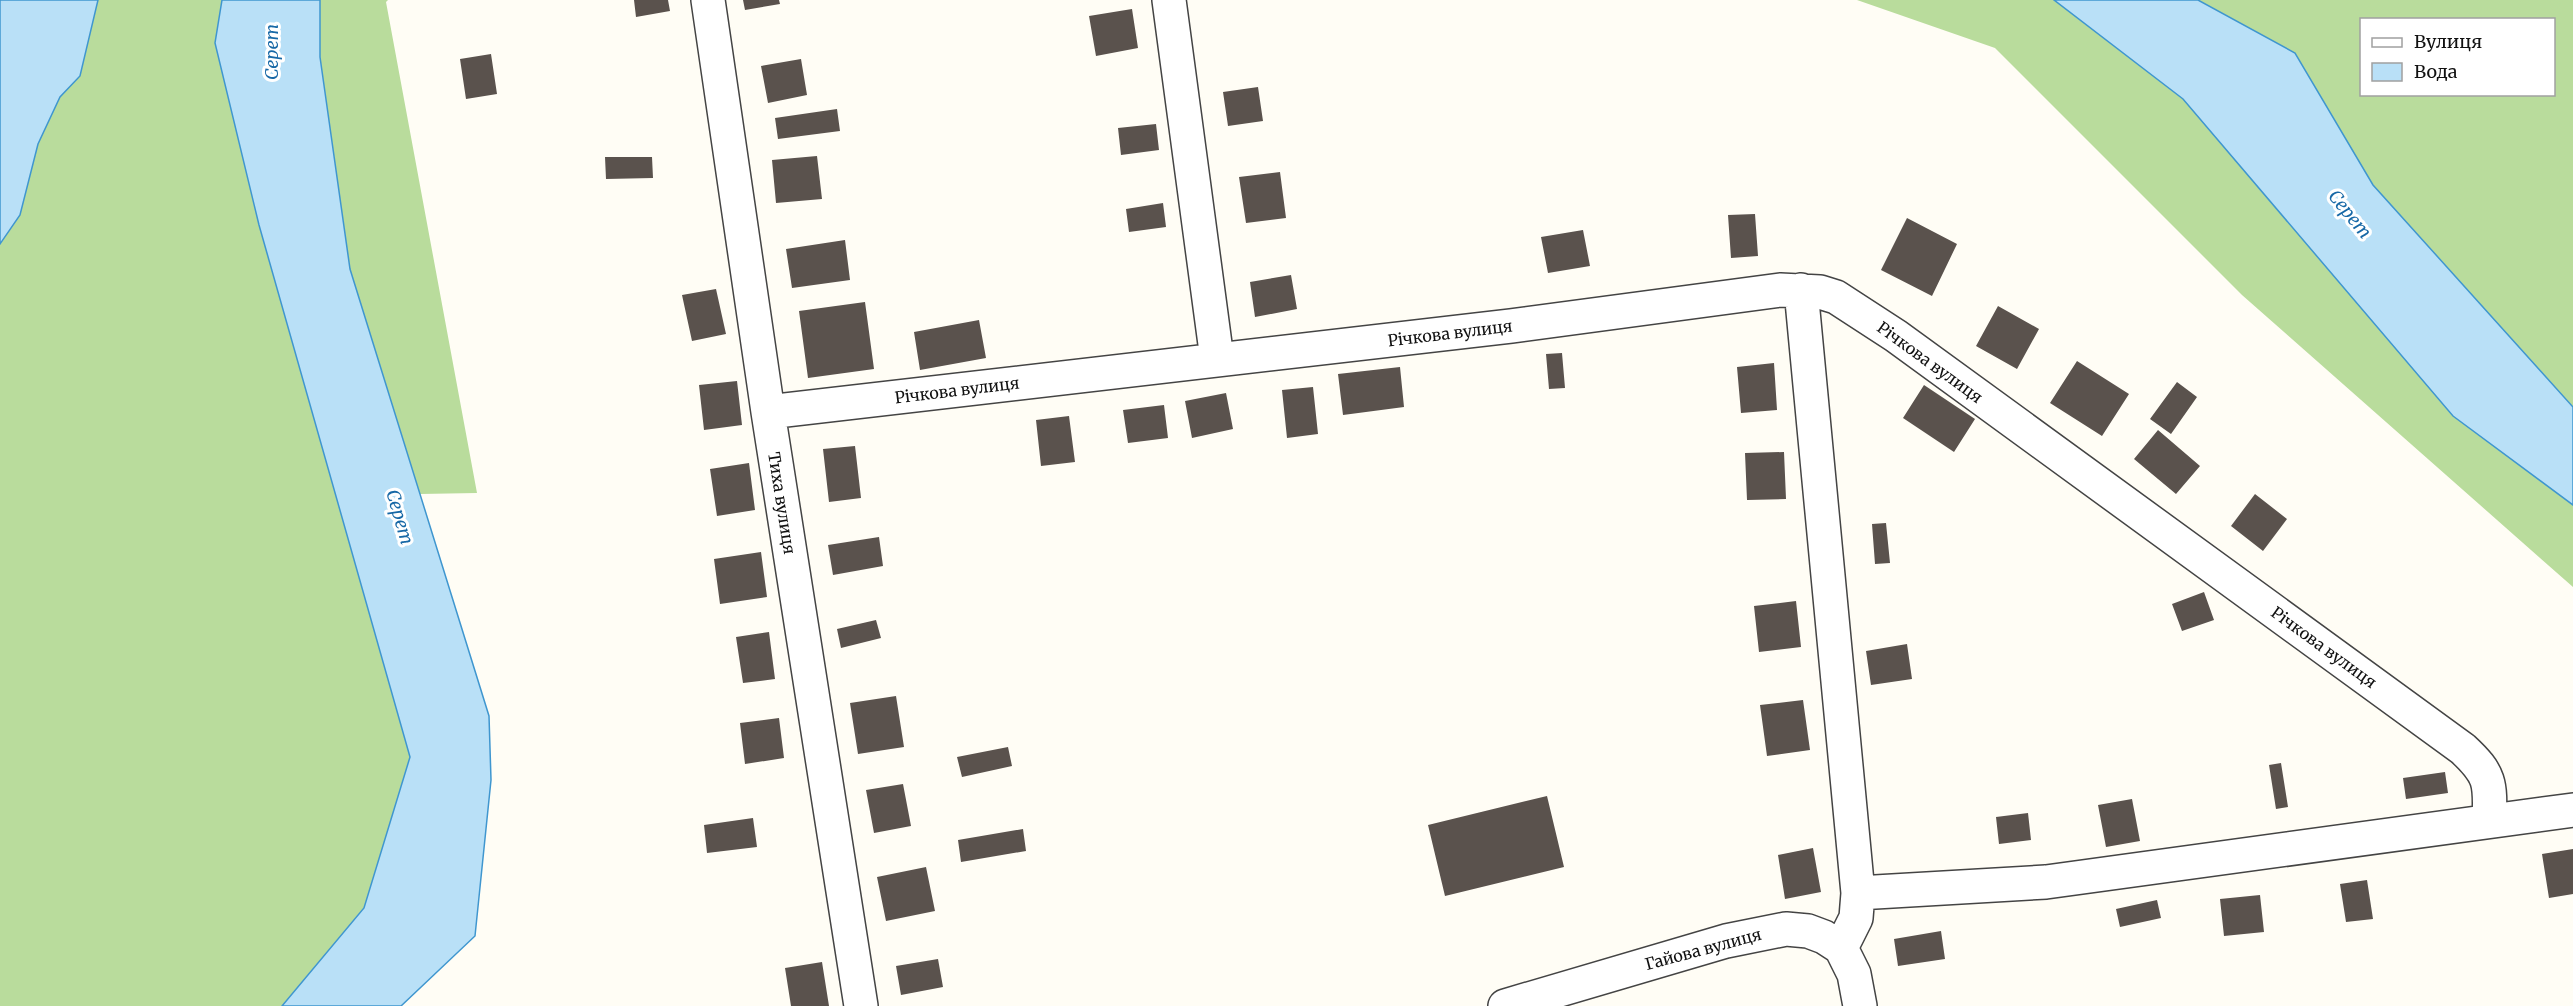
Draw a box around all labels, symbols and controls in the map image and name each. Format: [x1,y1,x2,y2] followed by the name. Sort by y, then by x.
[2360,18,2555,96] legend
[260,24,283,80] water label: Серет
[2414,30,2482,53] text: Вулиця
[2414,60,2458,83] text: Вода
[2323,185,2377,243] water label: Серет
[1386,315,1514,351] street label: Річкова вулиця
[1873,317,1987,407] street label: Річкова вулиця
[893,372,1021,408] street label: Річкова вулиця
[764,450,800,556] street label: Тиха вулиця
[381,487,419,547] water label: Серет
[2267,602,2381,692] street label: Річкова вулиця
[1643,924,1763,974] street label: Гайова вулиця

